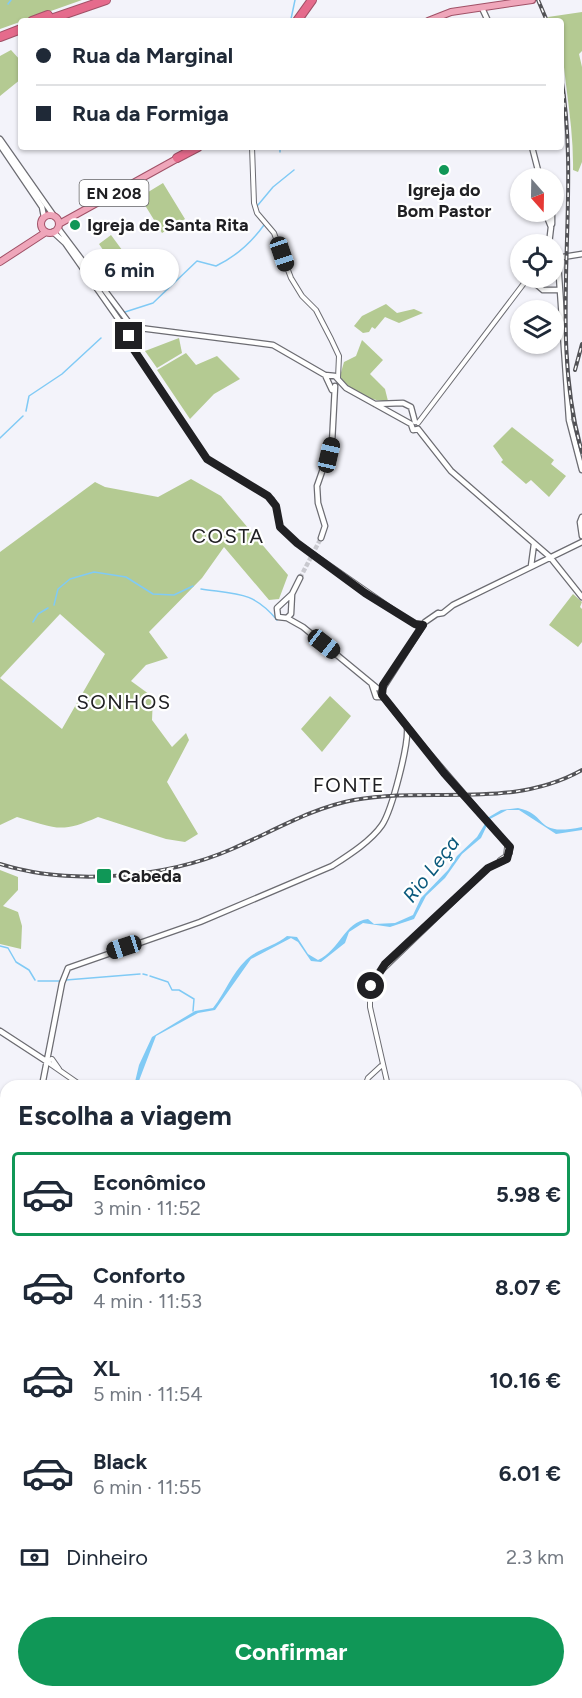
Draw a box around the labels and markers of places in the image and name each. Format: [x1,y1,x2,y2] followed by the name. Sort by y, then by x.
[437,163,451,177] marker: Igreja do Bom Pastor
[397,179,491,222] place label: Igreja do Bom Pastor
[87,214,249,236] place label: Igreja de Santa Rita
[68,218,82,232] marker: Igreja de Santa Rita
[118,865,182,887] place label: Cabeda
[95,867,113,885] marker: Cabeda

